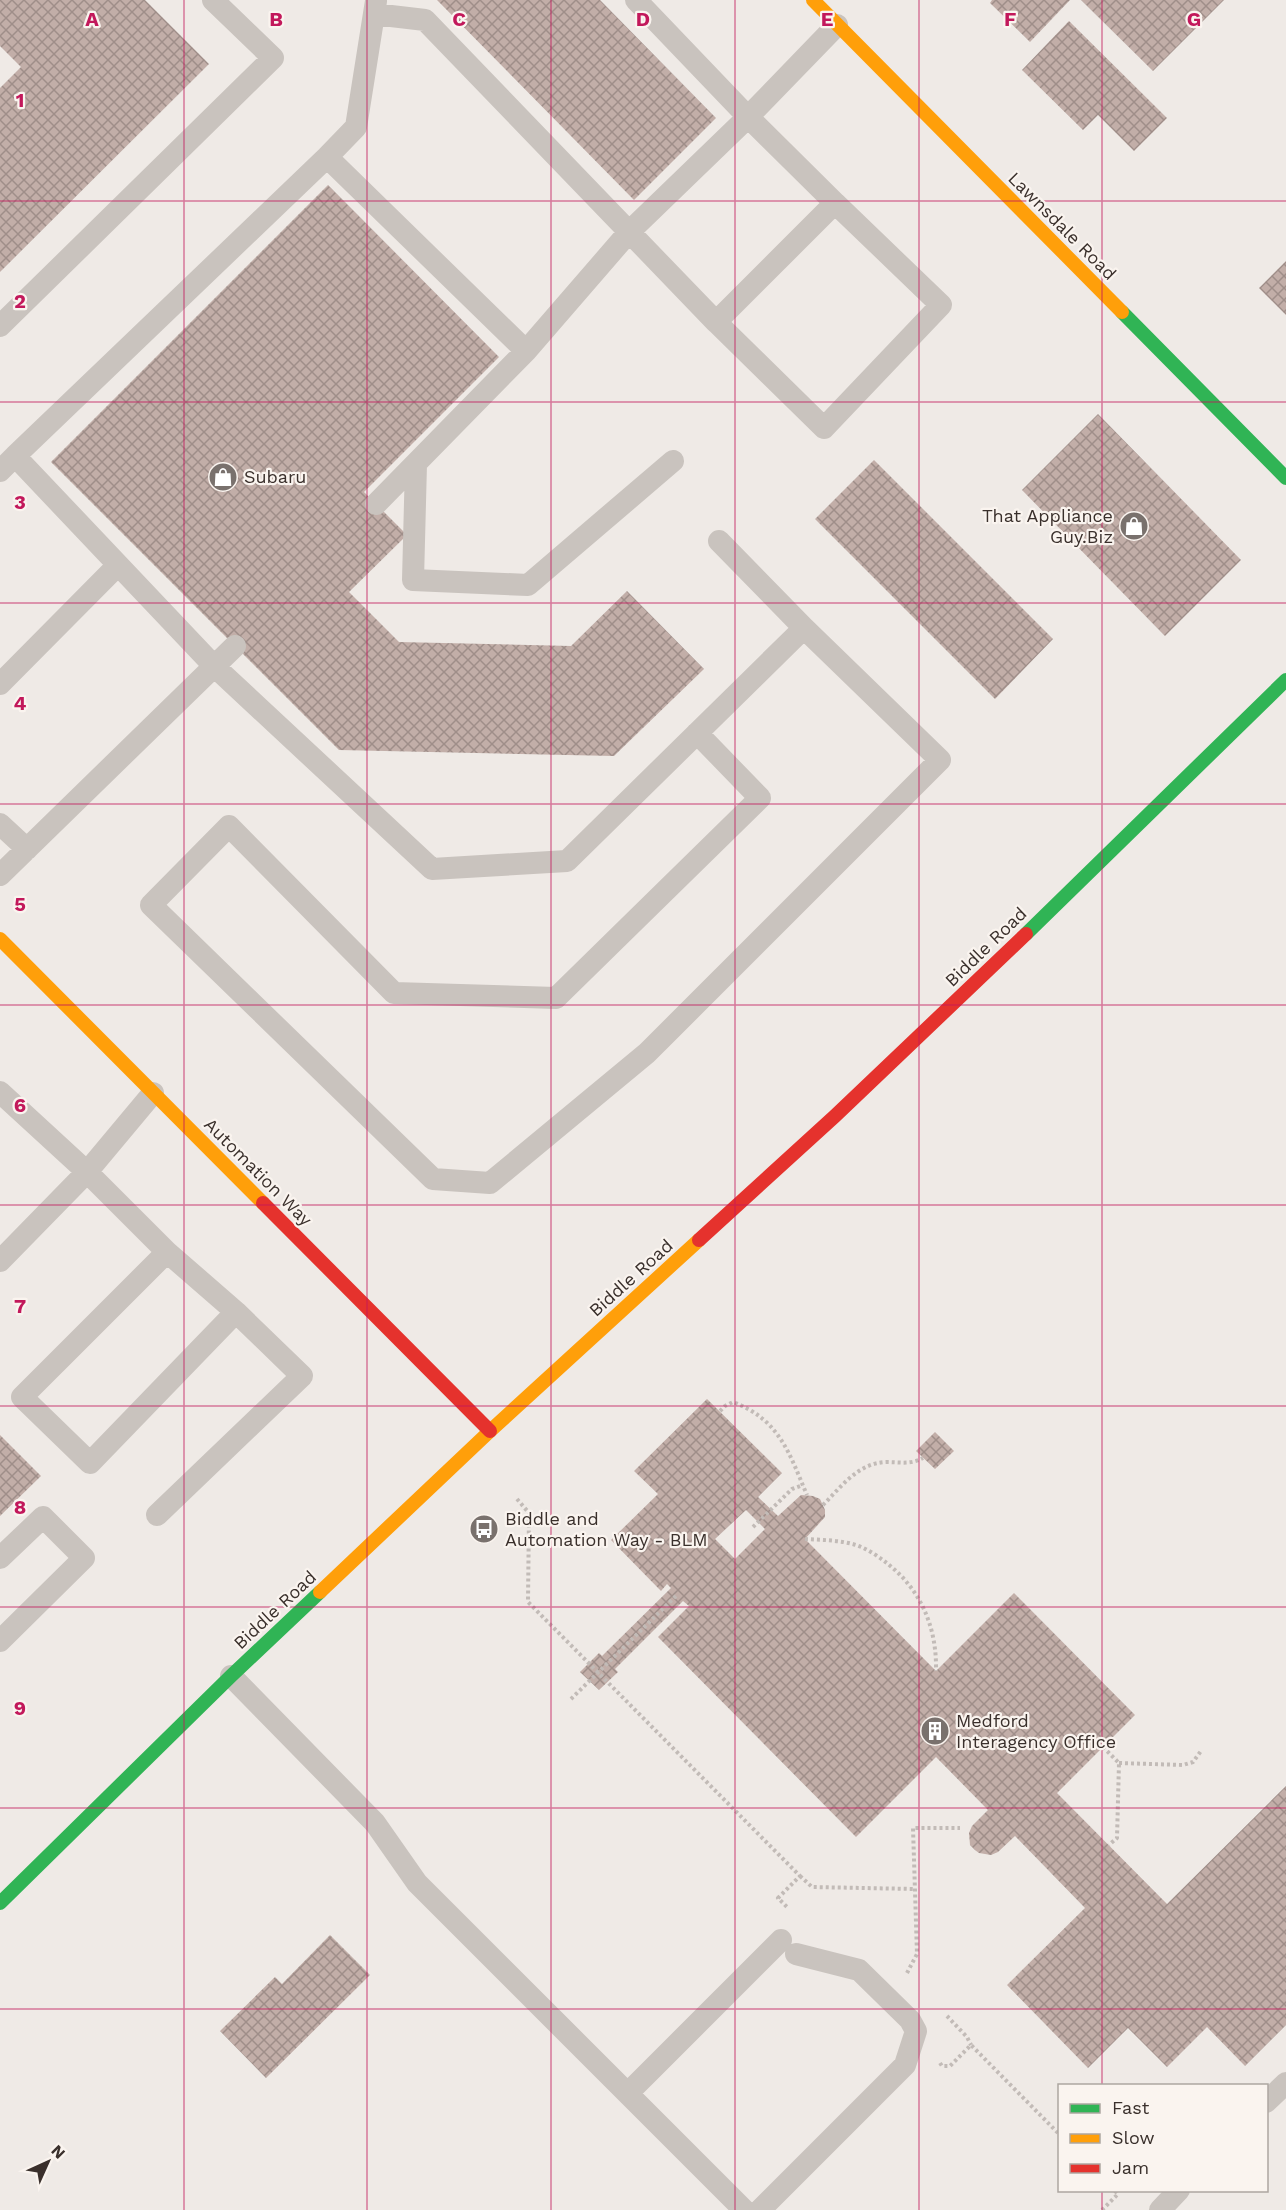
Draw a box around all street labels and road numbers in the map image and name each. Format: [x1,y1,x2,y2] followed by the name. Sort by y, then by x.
[1004,167,1121,284] street label: Lawnsdale Road
[941,903,1031,991] street label: Biddle Road
[200,1113,317,1230] street label: Automation Way
[585,1235,677,1321] street label: Biddle Road
[229,1566,320,1653] street label: Biddle Road

